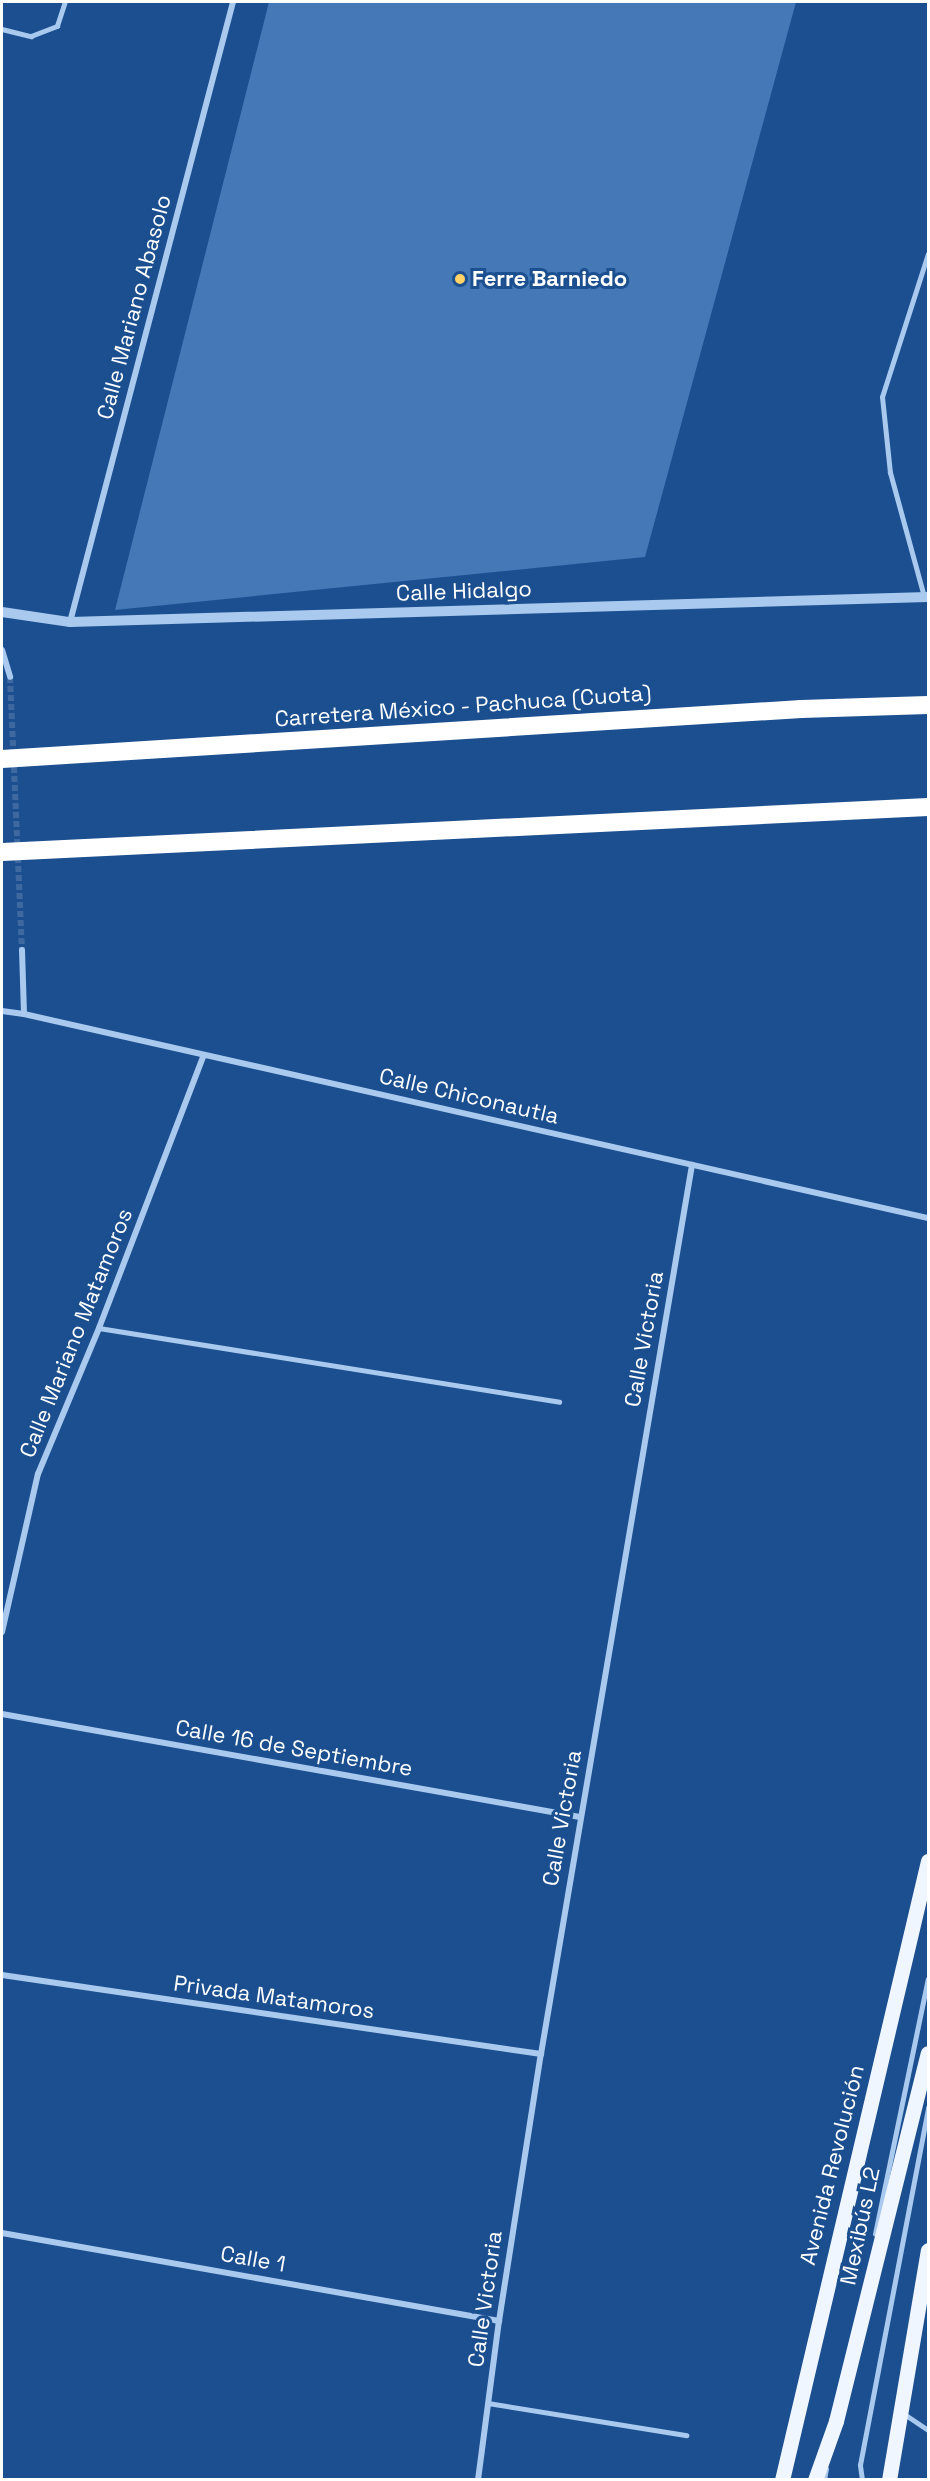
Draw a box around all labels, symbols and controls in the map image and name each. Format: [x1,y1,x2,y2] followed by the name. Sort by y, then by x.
[91,192,177,422] street label: Calle Mariano Abasolo
[472,266,627,292] place label: Ferre Barniedo
[453,272,467,286] marker: Ferre Barniedo
[396,575,532,607] street label: Calle Hidalgo
[273,680,653,732] street label: Carretera México - Pachuca (Cuota)
[377,1063,561,1129] street label: Calle Chiconautla
[14,1205,138,1461] street label: Calle Mariano Matamoros
[619,1269,669,1409] street label: Calle Victoria
[173,1714,415,1782] street label: Calle 16 de Septiembre
[537,1748,587,1888] street label: Calle Victoria
[172,1970,376,2024] street label: Privada Matamoros
[794,2062,870,2268] street label: Avenida Revolución
[835,2165,885,2287] street label: Mexibús L2
[462,2229,508,2369] street label: Calle Victoria
[218,2240,288,2278] street label: Calle 1

